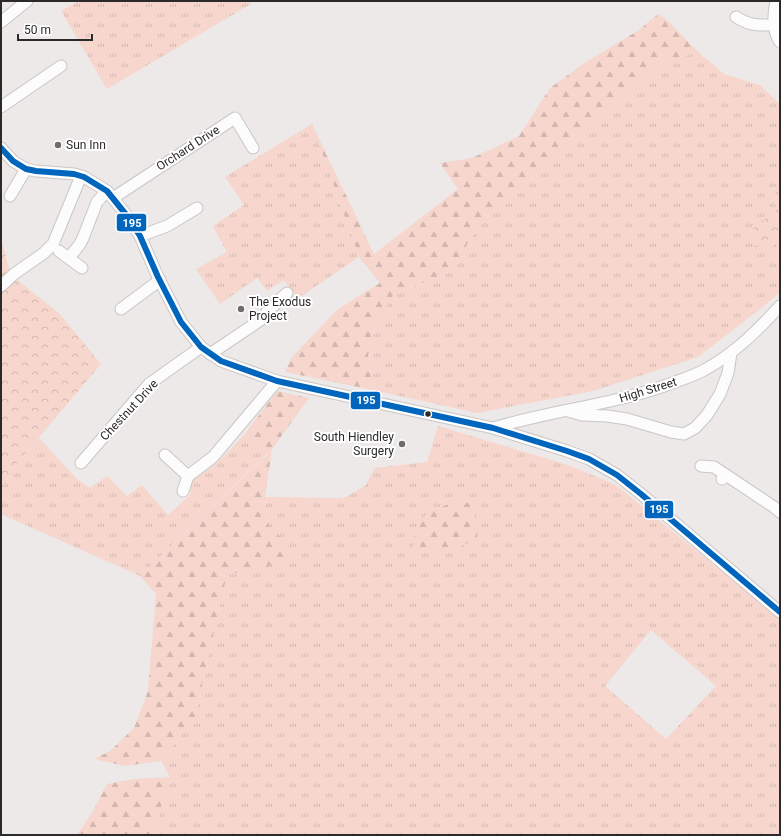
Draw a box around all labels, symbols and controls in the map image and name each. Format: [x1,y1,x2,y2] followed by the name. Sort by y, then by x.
[18,16,92,42] scale bar
[24,23,51,37] text: 50 m
[154,122,222,174] street label: Orchard Drive
[66,138,106,152] place label: Sun Inn
[53,140,63,150] marker: Sun Inn
[116,213,147,232] line badge: 195
[123,217,141,230] text: 195
[249,295,311,323] place label: The Exodus Project
[236,304,246,314] marker: The Exodus Project
[618,375,679,405] street label: High Street
[97,377,161,443] street label: Chestnut Drive
[350,391,381,410] line badge: 195
[357,394,375,407] text: 195
[423,409,433,419] unlabelled marker
[314,430,394,458] place label: South Hiendley Surgery
[397,439,407,449] marker: South Hiendley Surgery
[644,500,674,519] line badge: 195
[650,503,668,516] text: 195

